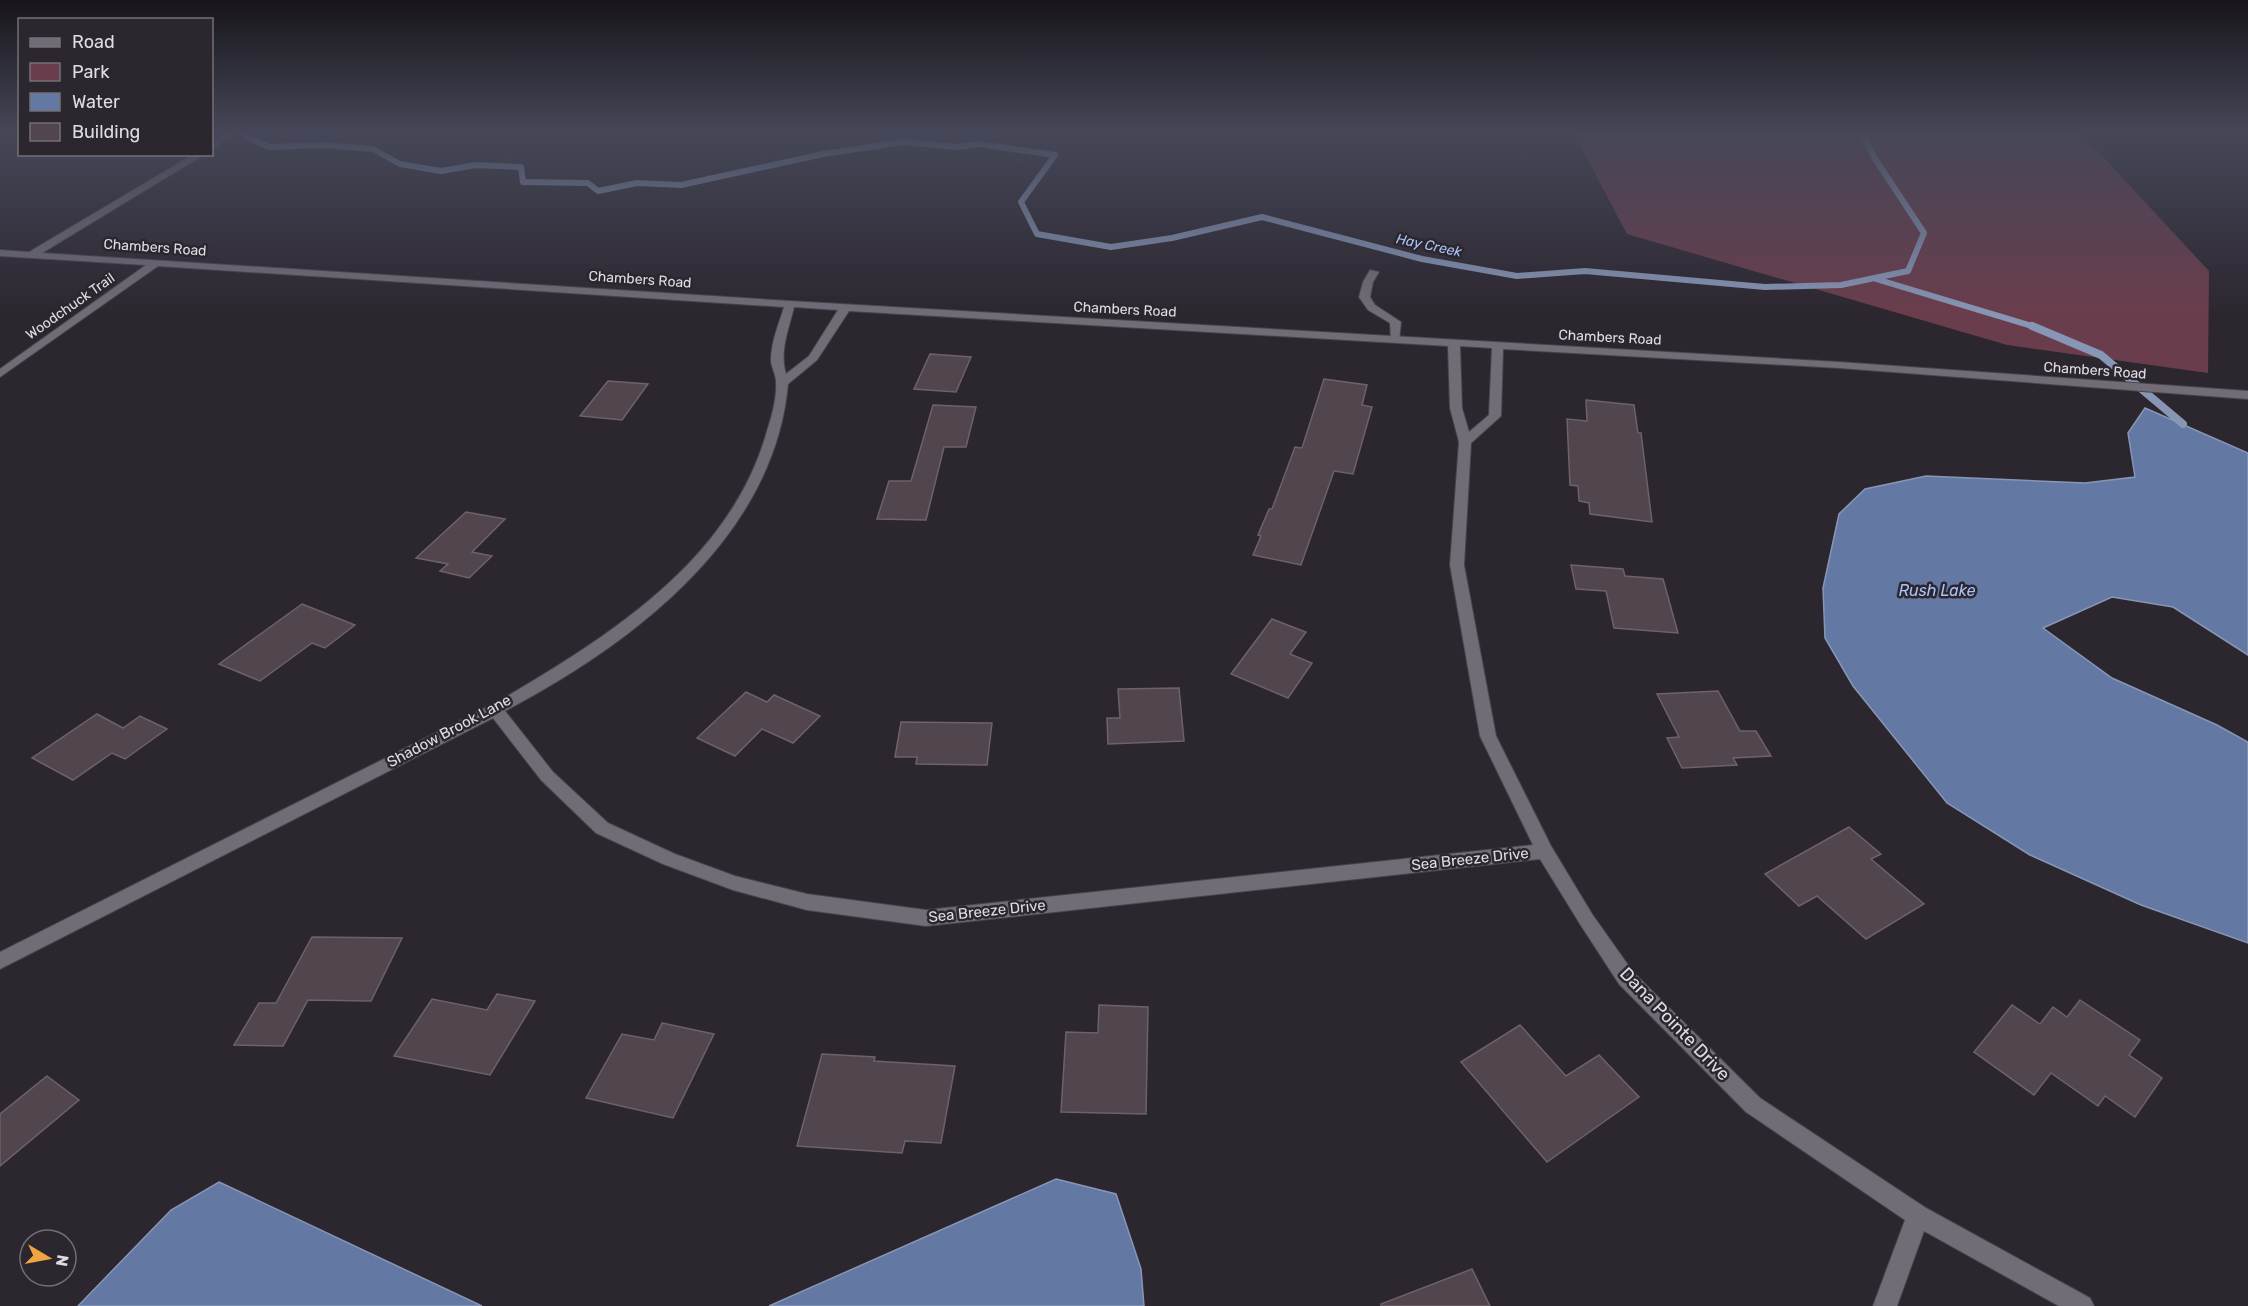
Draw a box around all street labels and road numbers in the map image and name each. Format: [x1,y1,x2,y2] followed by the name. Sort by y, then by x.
[103,235,207,260] street label: Chambers Road
[588,267,692,292] street label: Chambers Road
[23,269,118,343] street label: Woodchuck Trail
[1073,298,1177,321] street label: Chambers Road
[1558,326,1662,349] street label: Chambers Road
[2043,358,2147,383] street label: Chambers Road
[384,691,514,771] street label: Shadow Brook Lane
[1410,844,1530,874] street label: Sea Breeze Drive
[927,896,1047,926] street label: Sea Breeze Drive
[1615,963,1735,1085] street label: Dana Pointe Drive

